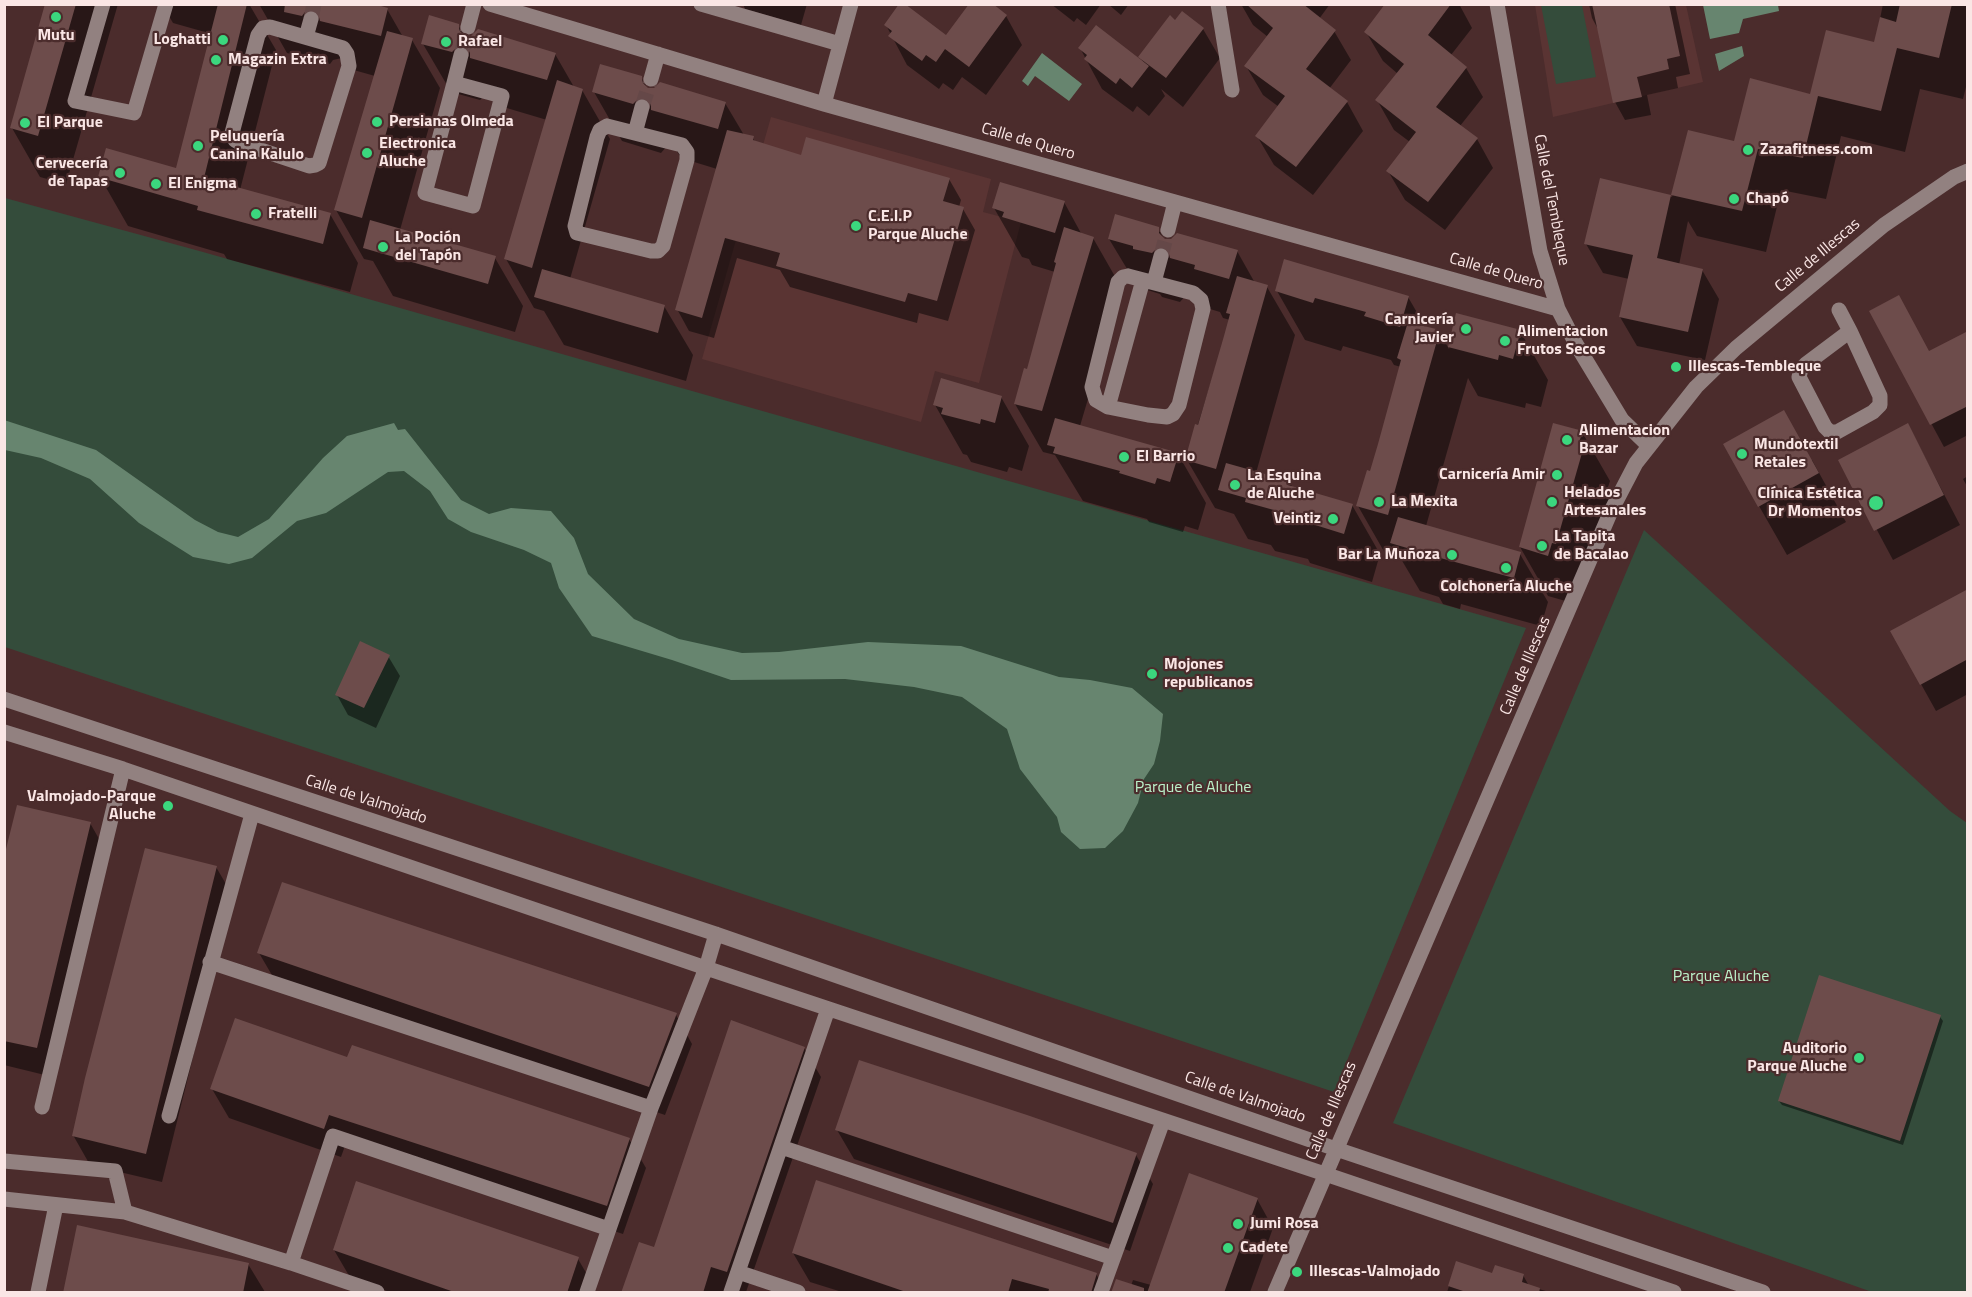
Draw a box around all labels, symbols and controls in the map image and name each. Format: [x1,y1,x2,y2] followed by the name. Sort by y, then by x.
[49,10,63,24] marker: Mutu
[37,26,75,46] place label: Mutu
[154,30,211,50] place label: Loghatti
[458,32,502,52] place label: Rafael
[216,33,230,47] marker: Loghatti
[439,35,453,49] marker: Rafael
[228,50,327,70] place label: Magazin Extra
[209,53,223,67] marker: Magazin Extra
[389,112,514,132] place label: Persianas Olmeda
[37,113,103,133] place label: El Parque
[370,115,384,129] marker: Persianas Olmeda
[18,116,32,130] marker: El Parque
[979,119,1077,165] street label: Calle de Quero
[210,127,304,165] place label: Peluquería Canina Kalulo
[1529,133,1573,267] street label: Calle del Tembleque
[379,134,456,172] place label: Electronica Aluche
[191,139,205,153] marker: Peluquería Canina Kalulo
[1760,140,1873,160] place label: Zazafitness.com
[1741,143,1755,157] marker: Zazafitness.com
[360,146,374,160] marker: Electronica Aluche
[36,154,108,192] place label: Cervecería de Tapas
[113,166,127,180] marker: Cervecería de Tapas
[168,174,237,194] place label: El Enigma
[149,177,163,191] marker: El Enigma
[1746,189,1789,209] place label: Chapó
[1727,192,1741,206] marker: Chapó
[268,204,317,224] place label: Fratelli
[249,207,263,221] marker: Fratelli
[868,207,968,245] place label: C.E.I.P Parque Aluche
[1772,215,1864,297] street label: Calle de Illescas
[849,219,863,233] marker: C.E.I.P Parque Aluche
[395,228,461,266] place label: La Poción del Tapón
[376,240,390,254] marker: La Poción del Tapón
[1447,249,1545,295] street label: Calle de Quero
[1385,310,1454,348] place label: Carnicería Javier
[1459,322,1473,336] marker: Carnicería Javier
[1517,322,1608,360] place label: Alimentacion Frutos Secos
[1498,334,1512,348] marker: Alimentacion Frutos Secos
[1688,357,1821,377] place label: Illescas-Tembleque
[1669,360,1683,374] marker: Illescas-Tembleque
[1579,421,1670,459] place label: Alimentacion Bazar
[1560,433,1574,447] marker: Alimentacion Bazar
[1754,435,1839,473] place label: Mundotextil Retales
[1136,447,1195,467] place label: El Barrio
[1735,447,1749,461] marker: Mundotextil Retales
[1117,450,1131,464] marker: El Barrio
[1439,465,1545,485] place label: Carnicería Amir
[1247,466,1321,504] place label: La Esquina de Aluche
[1550,468,1564,482] marker: Carnicería Amir
[1228,478,1242,492] marker: La Esquina de Aluche
[1564,483,1646,521] place label: Helados Artesanales
[1757,484,1862,522] place label: Clínica Estética Dr Momentos
[1391,492,1458,512] place label: La Mexita
[1867,494,1885,512] marker: Clínica Estética Dr Momentos
[1372,495,1386,509] marker: La Mexita
[1545,495,1559,509] marker: Helados Artesanales
[1273,509,1321,529] place label: Veintiz
[1326,512,1340,526] marker: Veintiz
[1554,527,1629,565] place label: La Tapita de Bacalao
[1535,539,1549,553] marker: La Tapita de Bacalao
[1338,545,1440,565] place label: Bar La Muñoza
[1445,548,1459,562] marker: Bar La Muñoza
[1499,561,1513,575] marker: Colchonería Aluche
[1440,577,1572,597] place label: Colchonería Aluche
[1497,614,1555,718] street label: Calle de Illescas
[1164,655,1253,693] place label: Mojones republicanos
[1145,667,1159,681] marker: Mojones republicanos
[303,771,429,829] street label: Calle de Valmojado
[1135,778,1251,798] park label: Parque de Aluche
[27,787,156,825] place label: Valmojado-Parque Aluche
[161,799,175,813] marker: Valmojado-Parque Aluche
[1673,967,1769,987] park label: Parque Aluche
[1747,1039,1847,1077] place label: Auditorio Parque Aluche
[1852,1051,1866,1065] marker: Auditorio Parque Aluche
[1303,1059,1361,1163] street label: Calle de Illescas
[1182,1068,1308,1128] street label: Calle de Valmojado
[1250,1214,1319,1234] place label: Jumi Rosa
[1231,1217,1245,1231] marker: Jumi Rosa
[1240,1238,1288,1258] place label: Cadete
[1221,1241,1235,1255] marker: Cadete
[1309,1262,1440,1282] place label: Illescas-Valmojado
[1290,1265,1304,1279] marker: Illescas-Valmojado

